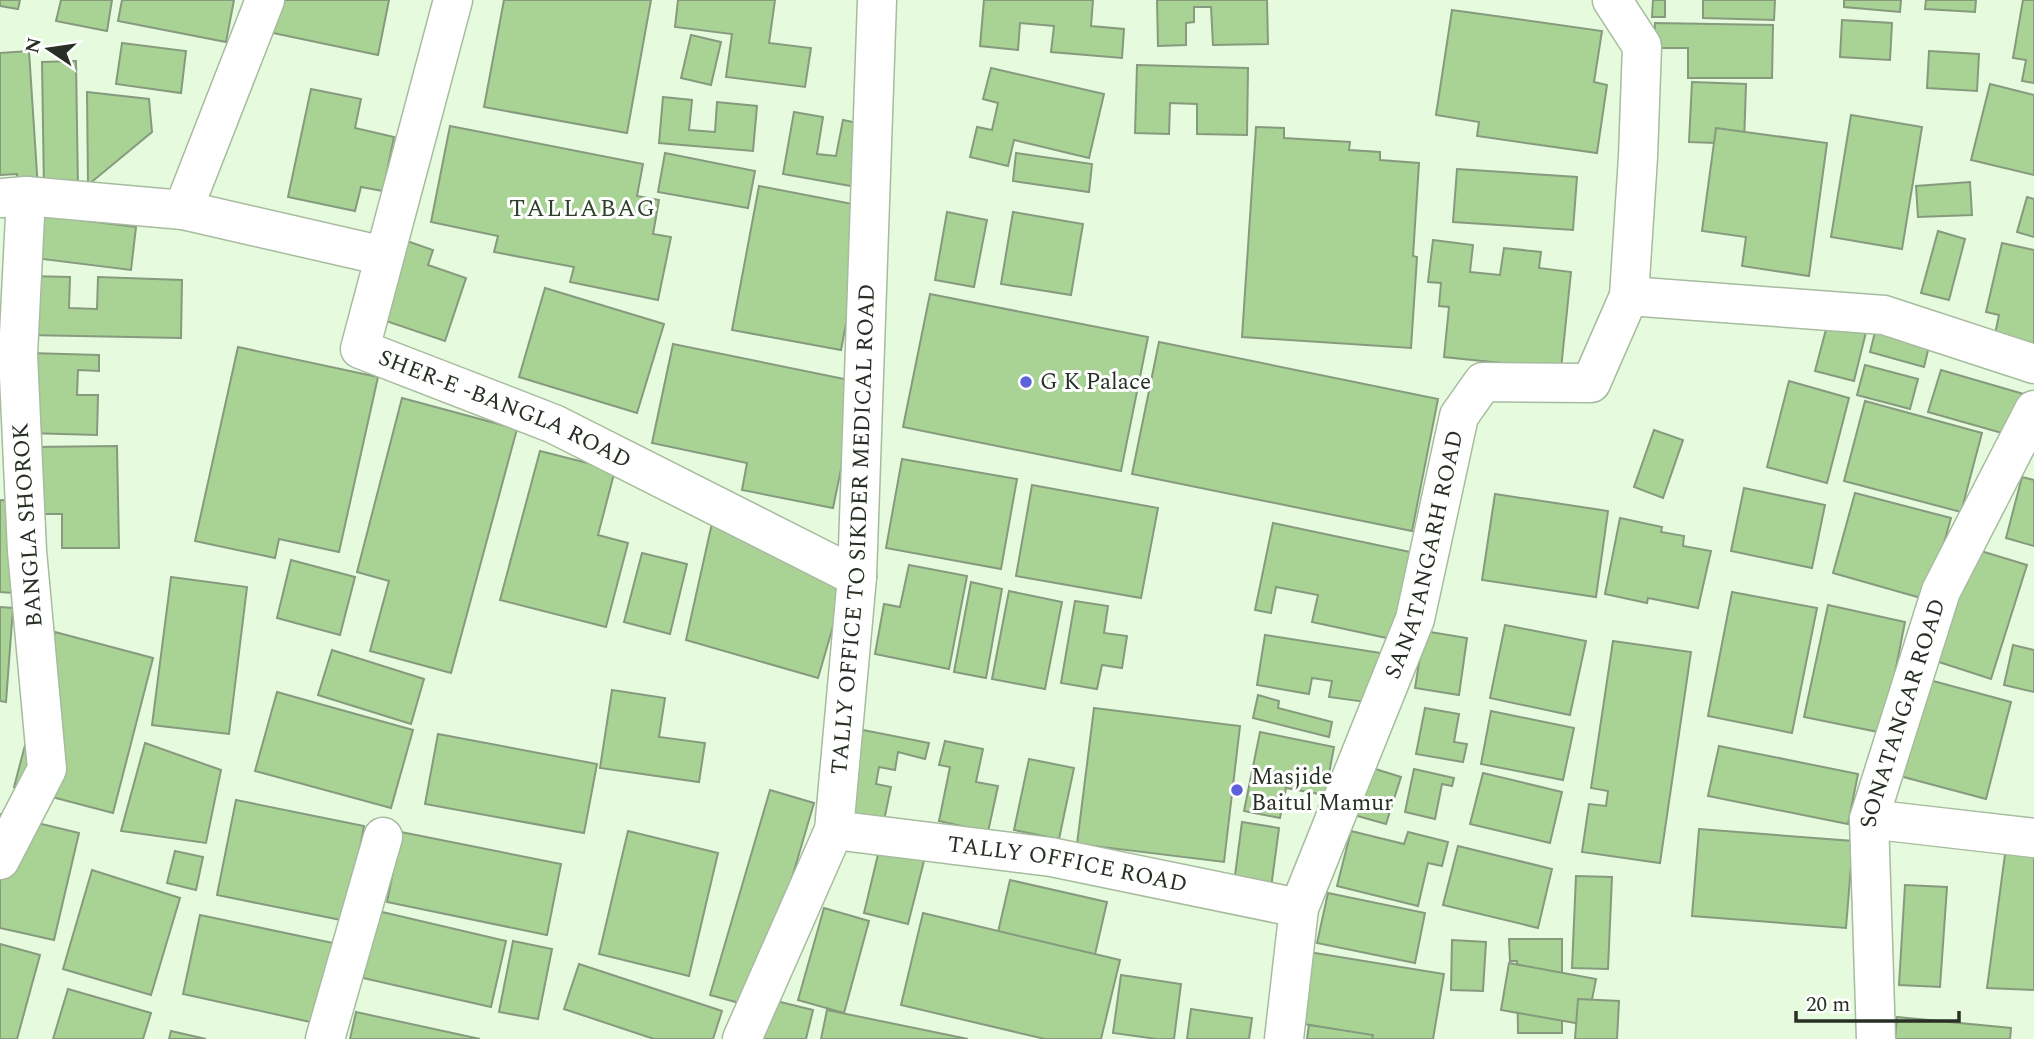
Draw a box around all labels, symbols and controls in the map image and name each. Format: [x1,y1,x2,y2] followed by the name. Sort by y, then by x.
[14,14,84,84] north arrow
[18,35,50,56] text: N
[509,191,657,227] district label: TALLABAG
[822,283,885,776] street label: TALLY OFFICE TO SIKDER MEDICAL ROAD
[373,340,638,478] street label: SHER-E -BANGLA ROAD
[1040,365,1151,400] place label: G K Palace
[1018,374,1034,390] marker: G K Palace
[3,421,53,628] street label: BANGLA SHOROK
[1375,427,1473,684] street label: SANATANGARH ROAD
[1851,594,1955,828] street label: SONATANGAR ROAD
[1251,760,1393,821] place label: Masjide Baitul Mamur
[1229,782,1245,798] marker: Masjide Baitul Mamur
[945,827,1190,902] street label: TALLY OFFICE ROAD
[1796,979,1959,1023] scale bar
[1806,989,1850,1021] text: 20 m

